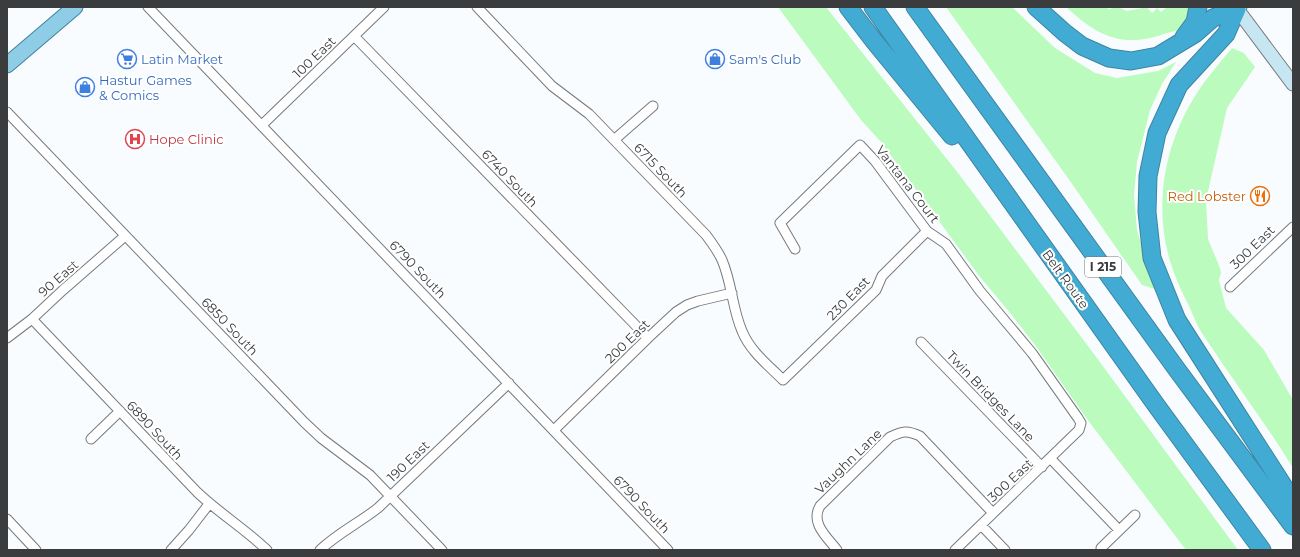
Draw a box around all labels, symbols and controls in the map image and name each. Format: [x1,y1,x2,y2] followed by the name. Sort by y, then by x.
[289,33,339,81] street label: 100 East
[116,48,138,70] supermarket icon: Latin Market
[704,48,726,70] shop icon: Sam's Club
[141,51,223,67] place label: Latin Market
[729,51,801,67] place label: Sam's Club
[99,72,192,103] place label: Hastur Games & Comics
[74,76,96,98] shop icon: Hastur Games & Comics
[124,128,146,150] hospital icon: Hope Clinic
[149,131,224,147] place label: Hope Clinic
[631,139,691,201] street label: 6715 South
[873,142,943,226] street label: Vantana Court
[478,146,542,210] street label: 6740 South
[1249,185,1271,207] restaurant icon: Red Lobster
[1168,188,1246,204] place label: Red Lobster
[1226,222,1278,272] street label: 300 East
[386,237,450,301] street label: 6790 South
[1039,246,1093,312] street label: Belt Route
[35,256,81,300] street label: 90 East
[1085,257,1121,277] road number: I 215
[823,273,873,323] street label: 230 East
[198,294,262,358] street label: 6850 South
[601,316,653,366] street label: 200 East
[944,347,1038,445] street label: Twin Bridges Lane
[124,397,186,463] street label: 6890 South
[811,425,885,497] street label: Vaughn Lane
[384,437,432,485] street label: 190 East
[984,455,1036,505] street label: 300 East
[610,472,674,536] street label: 6790 South

